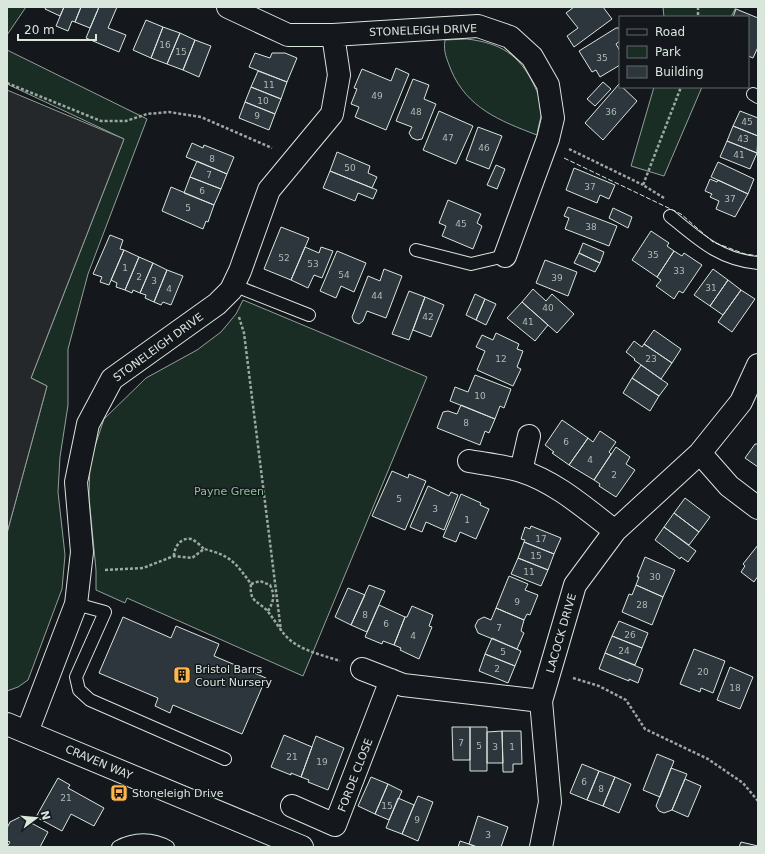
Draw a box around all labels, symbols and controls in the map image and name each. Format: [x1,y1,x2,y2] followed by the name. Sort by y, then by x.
[18,16,96,42] scale bar
[619,16,749,88] legend
[369,22,477,39] street label: STONELEIGH DRIVE
[24,23,55,37] text: 20 m
[655,25,685,39] text: Road
[159,40,171,50] house number: 16
[655,45,681,59] text: Park
[175,47,187,57] house number: 15
[596,53,608,63] house number: 35
[655,65,704,79] text: Building
[263,80,275,90] house number: 11
[371,91,383,101] house number: 49
[257,96,269,106] house number: 10
[410,107,422,117] house number: 48
[605,107,617,117] house number: 36
[254,111,260,121] house number: 9
[741,117,753,127] house number: 45
[442,133,454,143] house number: 47
[737,134,749,144] house number: 43
[478,143,490,153] house number: 46
[733,150,745,160] house number: 41
[209,154,215,164] house number: 8
[344,163,356,173] house number: 50
[206,170,212,180] house number: 7
[584,182,596,192] house number: 37
[199,186,205,196] house number: 6
[724,194,736,204] house number: 37
[185,203,191,213] house number: 5
[455,219,467,229] house number: 45
[585,222,597,232] house number: 38
[647,250,659,260] house number: 35
[278,253,290,263] house number: 52
[307,259,319,269] house number: 53
[122,263,128,273] house number: 1
[673,266,685,276] house number: 33
[338,270,350,280] house number: 54
[136,272,142,282] house number: 2
[551,273,563,283] house number: 39
[151,276,157,286] house number: 3
[705,283,717,293] house number: 31
[166,284,172,294] house number: 4
[371,291,383,301] house number: 44
[542,303,554,313] house number: 40
[111,310,206,384] street label: STONELEIGH DRIVE
[422,312,434,322] house number: 42
[522,317,534,327] house number: 41
[495,354,507,364] house number: 12
[645,354,657,364] house number: 23
[474,391,486,401] house number: 10
[463,418,469,428] house number: 8
[563,437,569,447] house number: 6
[587,455,593,465] house number: 4
[611,470,617,480] house number: 2
[194,485,264,498] park label: Payne Green
[396,494,402,504] house number: 5
[432,504,438,514] house number: 3
[464,515,470,525] house number: 1
[535,534,547,544] house number: 17
[530,551,542,561] house number: 15
[523,567,535,577] house number: 11
[649,572,661,582] house number: 30
[544,592,579,674] street label: LACOCK DRIVE
[514,597,520,607] house number: 9
[636,600,648,610] house number: 28
[362,610,368,620] house number: 8
[383,619,389,629] house number: 6
[496,623,502,633] house number: 7
[624,630,636,640] house number: 26
[410,631,416,641] house number: 4
[618,646,630,656] house number: 24
[500,647,506,657] house number: 5
[195,663,272,689] place label: Bristol Barrs Court Nursery
[494,664,500,674] house number: 2
[172,665,192,685] building icon: Bristol Barrs Court Nursery
[697,667,709,677] house number: 20
[729,683,741,693] house number: 18
[336,737,375,814] street label: FORDE CLOSE
[458,738,464,748] house number: 7
[476,741,482,751] house number: 5
[63,742,135,783] street label: CRAVEN WAY
[492,742,498,752] house number: 3
[509,742,515,752] house number: 1
[286,752,298,762] house number: 21
[316,757,328,767] house number: 19
[581,777,587,787] house number: 6
[109,783,129,803] bus stop icon: Stoneleigh Drive
[598,784,604,794] house number: 8
[132,787,224,800] place label: Stoneleigh Drive
[60,793,72,803] house number: 21
[16,798,56,838] north arrow
[381,801,393,811] house number: 15
[38,809,53,822] text: N
[414,815,420,825] house number: 9
[485,830,491,840] house number: 3

